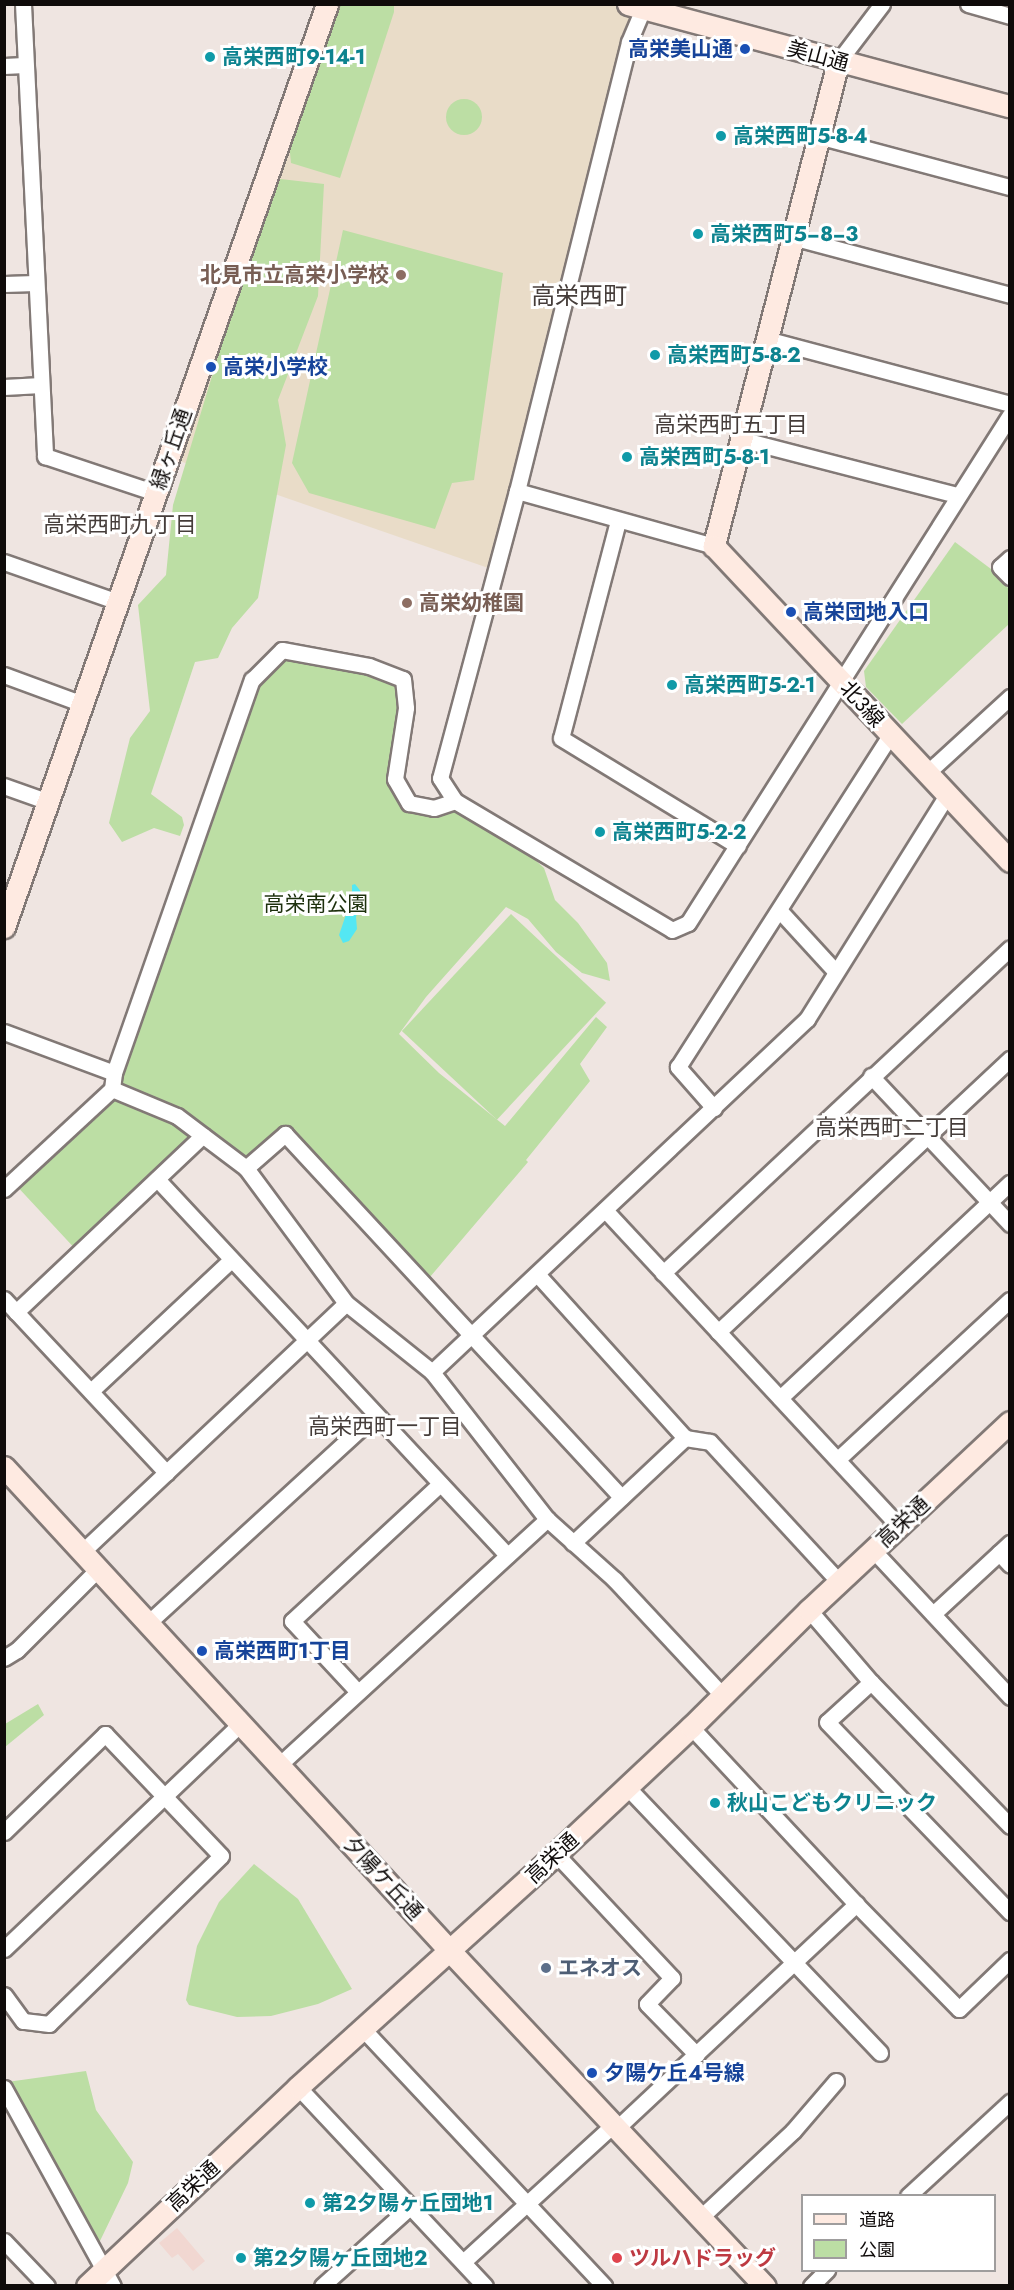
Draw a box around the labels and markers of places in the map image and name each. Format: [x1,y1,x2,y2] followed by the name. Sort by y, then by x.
[628,36,733,62] place label: 高栄美山通
[738,42,752,56] marker: 高栄美山通
[222,44,365,70] place label: 高栄西町9-14-1
[203,50,217,64] marker: 高栄西町9-14-1
[733,123,868,149] place label: 高栄西町5-8-4
[714,129,728,143] marker: 高栄西町5-8-4
[710,221,859,247] place label: 高栄西町５−８−３
[691,227,705,241] marker: 高栄西町５−８−３
[200,262,389,288] place label: 北見市立高栄小学校
[394,268,408,282] marker: 北見市立高栄小学校
[667,342,801,368] place label: 高栄西町5-8-2
[648,348,662,362] marker: 高栄西町5-8-2
[223,354,328,380] place label: 高栄小学校
[204,360,218,374] marker: 高栄小学校
[639,444,770,470] place label: 高栄西町5-8-1
[620,450,634,464] marker: 高栄西町5-8-1
[419,590,524,616] place label: 高栄幼稚園
[400,596,414,610] marker: 高栄幼稚園
[803,599,929,625] place label: 高栄団地入口
[784,605,798,619] marker: 高栄団地入口
[684,672,815,698] place label: 高栄西町5-2-1
[665,678,679,692] marker: 高栄西町5-2-1
[612,819,746,845] place label: 高栄西町5-2-2
[593,825,607,839] marker: 高栄西町5-2-2
[214,1638,351,1664] place label: 高栄西町1丁目
[195,1644,209,1658] marker: 高栄西町1丁目
[727,1790,937,1816] place label: 秋山こどもクリニック
[708,1796,722,1810] marker: 秋山こどもクリニック
[558,1955,642,1981] place label: エネオス
[539,1961,553,1975] marker: エネオス
[604,2060,745,2086] place label: 夕陽ケ丘4号線
[585,2066,599,2080] marker: 夕陽ケ丘4号線
[322,2190,493,2216] place label: 第2夕陽ヶ丘団地1
[303,2196,317,2210] marker: 第2夕陽ヶ丘団地1
[253,2245,428,2271] place label: 第2夕陽ヶ丘団地2
[629,2245,776,2271] place label: ツルハドラッグ
[234,2251,248,2265] marker: 第2夕陽ヶ丘団地2
[610,2251,624,2265] marker: ツルハドラッグ

